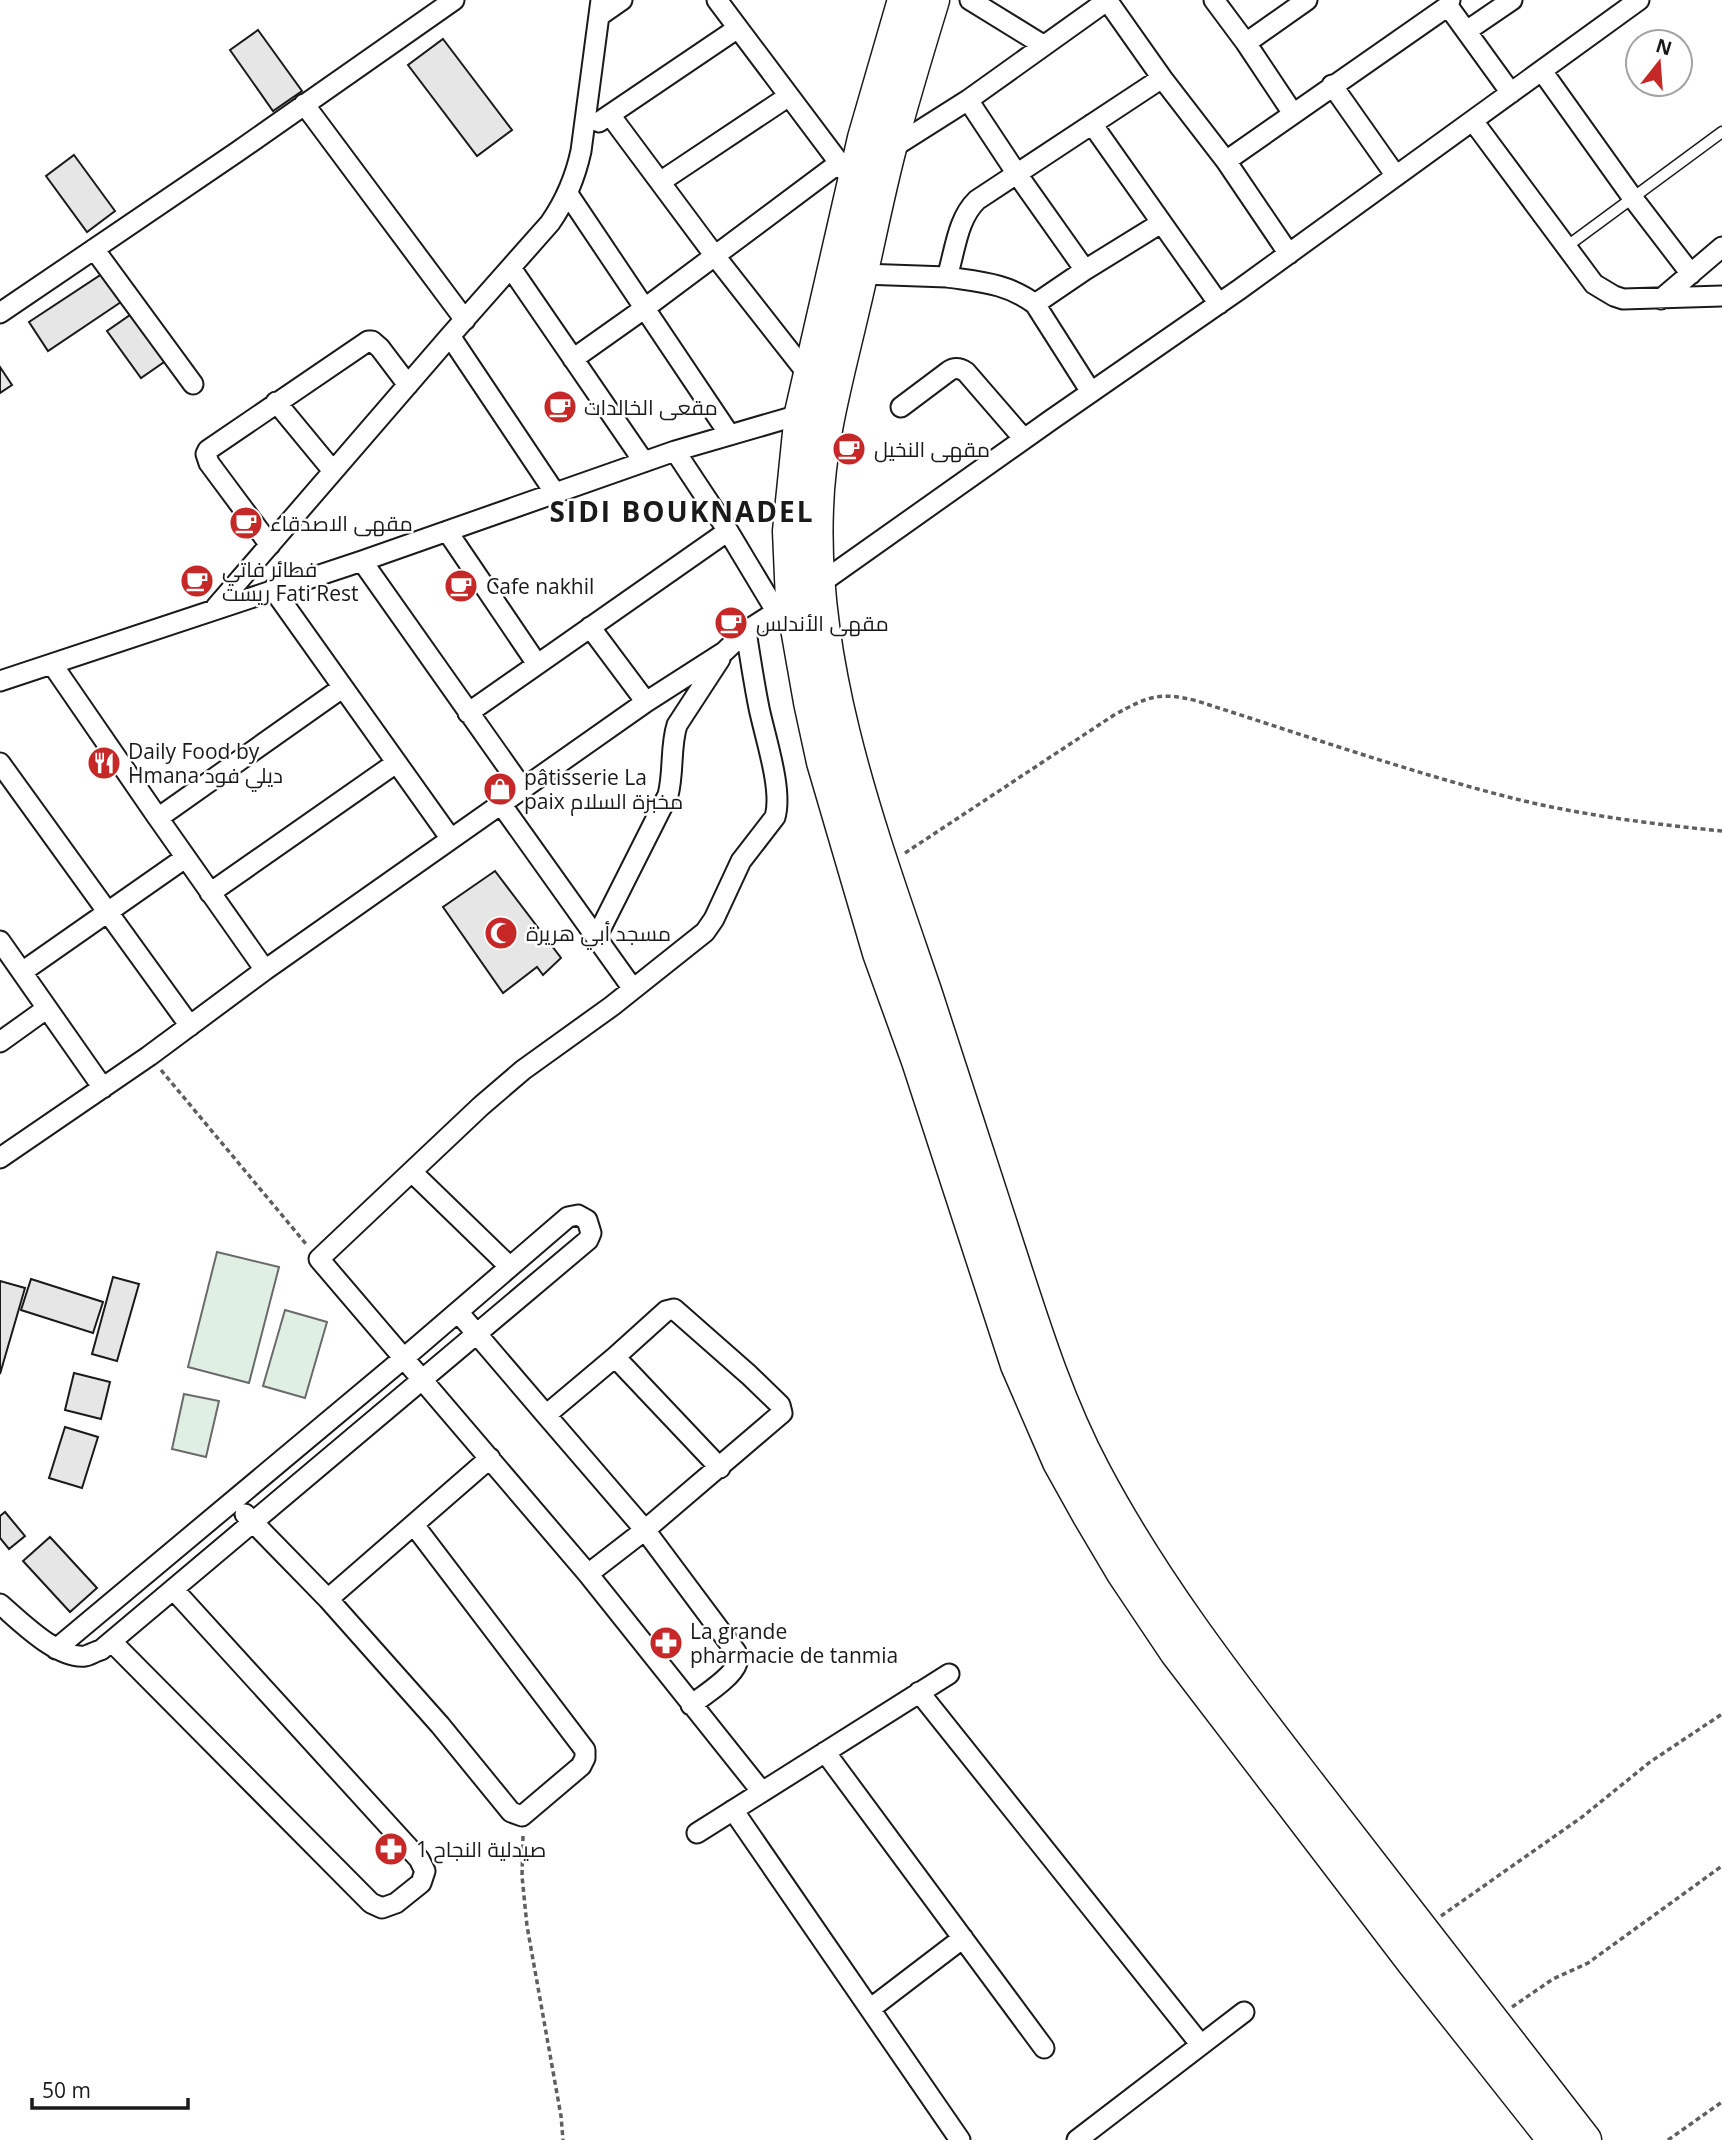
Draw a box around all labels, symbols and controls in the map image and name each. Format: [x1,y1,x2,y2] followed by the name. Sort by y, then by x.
[1624,28,1694,98] north arrow
[1653,32,1675,61] text: N
[541,388,579,426] cafe icon: مقعى الخالدات
[584,393,718,421] place label: مقعى الخالدات
[830,430,868,468] cafe icon: مقهى النخيل
[874,435,990,463] place label: مقهى النخيل
[549,492,815,530] district label: SIDI BOUKNADEL
[227,504,265,542] cafe icon: مقهى الاصدقاء
[270,509,413,537] place label: مقهى الاصدقاء
[222,555,358,607] place label: فطائر فاتي ريست Fati Rest
[178,562,216,600] cafe icon: فطائر فاتي ريست Fati Rest
[442,567,480,605] cafe icon: Cafe nakhil
[486,572,594,600] place label: Cafe nakhil
[712,604,750,642] cafe icon: مقهى الأندلس
[756,609,889,637] place label: مقهى الأندلس
[128,737,283,792] place label: Daily Food by Hmana ديلي فود
[85,744,123,782] restaurant icon: Daily Food by Hmana ديلي فود
[524,763,683,816] place label: pâtisserie La paix مخبزة السلام
[481,770,519,808] shop icon: pâtisserie La paix مخبزة السلام
[482,914,520,952] mosque icon: مسجد أبي هريرة
[526,919,671,950] place label: مسجد أبي هريرة
[690,1617,898,1669] place label: La grande pharmacie de tanmia
[647,1624,685,1662] pharmacy icon: La grande pharmacie de tanmia
[372,1830,410,1868] pharmacy icon: صيدلية النجاح 1
[416,1835,546,1864] place label: صيدلية النجاح 1
[32,2066,187,2110] scale bar
[42,2076,91,2104] text: 50 m

